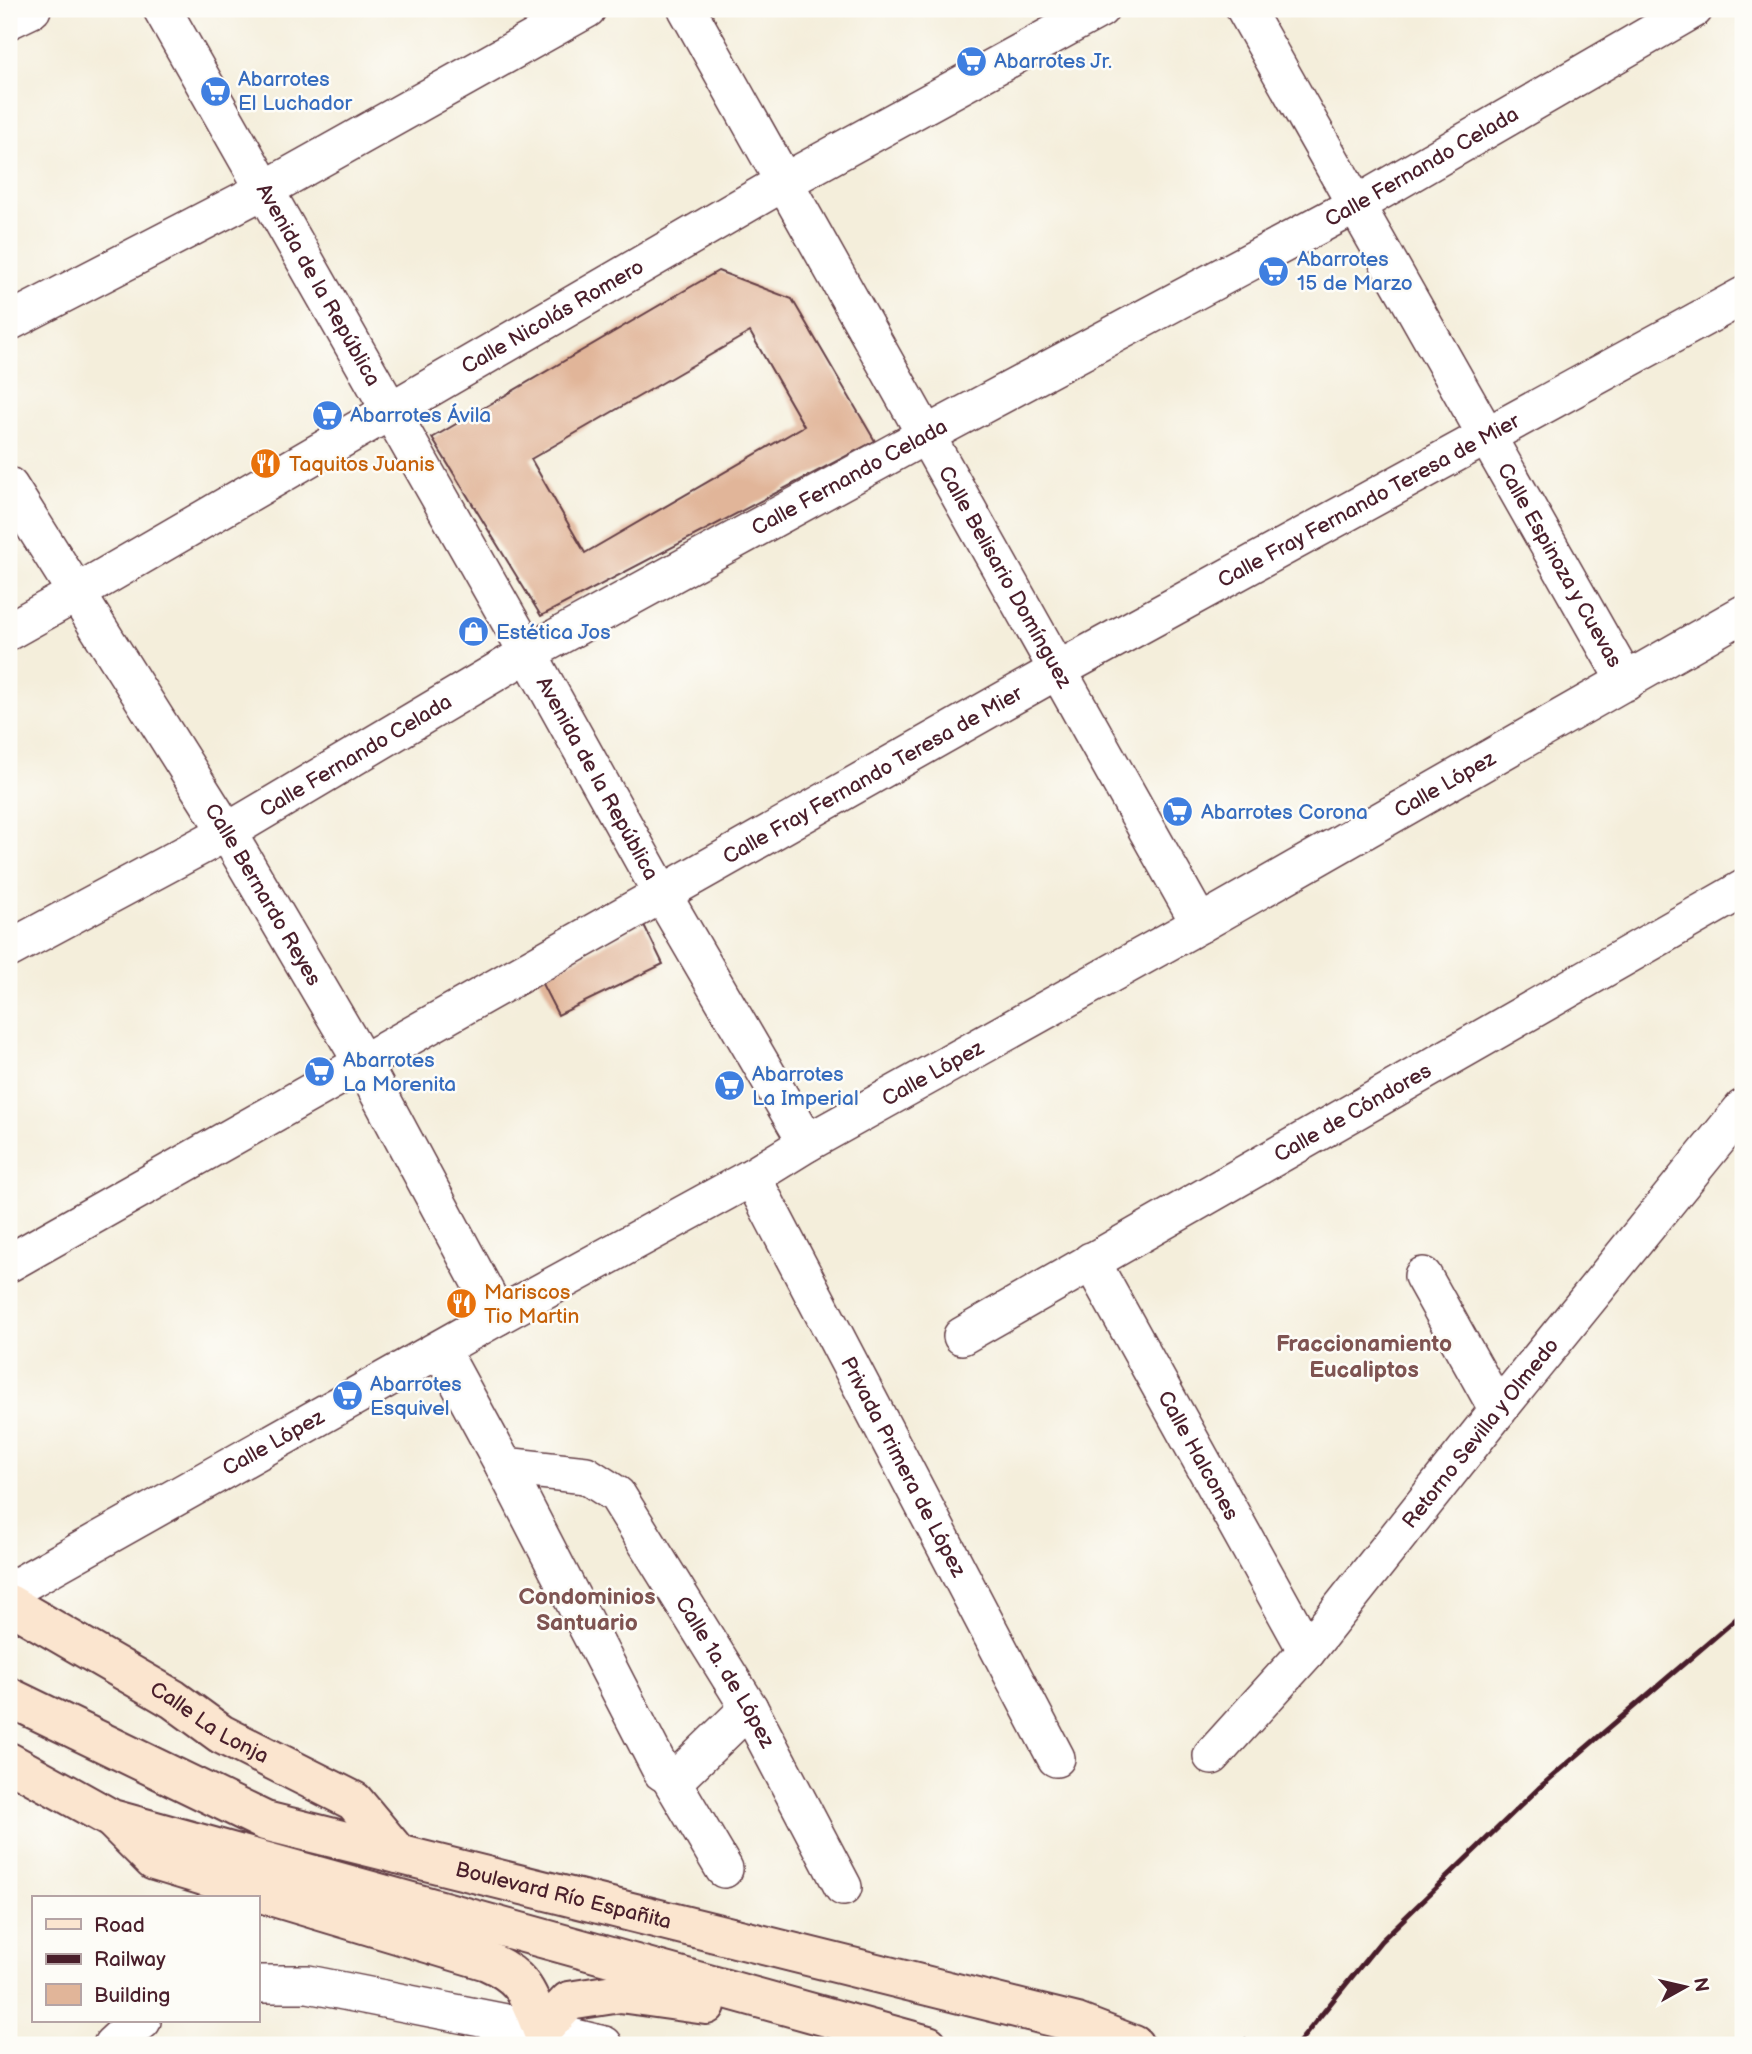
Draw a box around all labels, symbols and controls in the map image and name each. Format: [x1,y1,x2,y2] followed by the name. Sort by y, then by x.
[954,44,988,78] supermarket icon: Abarrotes Jr.
[994,49,1112,74] place label: Abarrotes Jr.
[238,67,353,116] place label: Abarrotes El Luchador
[198,74,232,108] supermarket icon: Abarrotes El Luchador
[1321,102,1523,232] street label: Calle Fernando Celada
[251,179,386,390] street label: Avenida de la República
[1297,247,1413,296] place label: Abarrotes 15 de Marzo
[457,254,648,380] street label: Calle Nicolás Romero
[1257,254,1291,288] supermarket icon: Abarrotes 15 de Marzo
[310,398,344,432] supermarket icon: Abarrotes Ávila
[350,403,491,428] place label: Abarrotes Ávila
[1214,408,1524,593] street label: Calle Fray Fernando Teresa de Mier
[747,414,952,541] street label: Calle Fernando Celada
[249,447,283,481] restaurant icon: Taquitos Juanis
[289,452,435,477] place label: Taquitos Juanis
[1492,459,1627,672] street label: Calle Espinoza y Cuevas
[933,462,1078,693] street label: Calle Belisario Domínguez
[456,615,490,649] shop icon: Estética Jos
[496,620,611,645] place label: Estética Jos
[531,672,664,884] street label: Avenida de la República
[719,681,1027,870] street label: Calle Fray Fernando Teresa de Mier
[255,689,456,823] street label: Calle Fernando Celada
[1390,746,1501,823] street label: Calle López
[1161,795,1195,829] supermarket icon: Abarrotes Corona
[199,799,326,990] street label: Calle Bernardo Reyes
[1201,800,1368,825] place label: Abarrotes Corona
[878,1035,989,1112] street label: Calle López
[343,1048,456,1097] place label: Abarrotes La Morenita
[303,1055,337,1089] supermarket icon: Abarrotes La Morenita
[1270,1058,1436,1168] street label: Calle de Cóndores
[752,1062,859,1111] place label: Abarrotes La Imperial
[712,1069,746,1103] supermarket icon: Abarrotes La Imperial
[484,1280,579,1329] place label: Mariscos Tio Martin
[444,1287,478,1321] restaurant icon: Mariscos Tio Martin
[1276,1330,1452,1384] district label: Fraccionamiento Eucaliptos
[1397,1333,1564,1533] street label: Retorno Sevilla y Olmedo
[835,1353,971,1582] street label: Privada Primera de López
[370,1372,462,1421] place label: Abarrotes Esquivel
[330,1379,364,1413] supermarket icon: Abarrotes Esquivel
[1152,1386,1244,1524] street label: Calle Halcones
[218,1404,329,1481] street label: Calle López
[519,1583,655,1637] district label: Condominios Santuario
[670,1592,780,1753] street label: Calle 1a. de López
[146,1676,273,1769] street label: Calle La Lonja
[453,1857,674,1935] street label: Boulevard Río Españita
[32,1896,259,2022] legend
[94,1913,145,1938] text: Road
[94,1947,166,1972] text: Railway
[1650,1952,1720,2022] north arrow
[1688,1976,1713,1994] text: N
[94,1983,170,2008] text: Building

